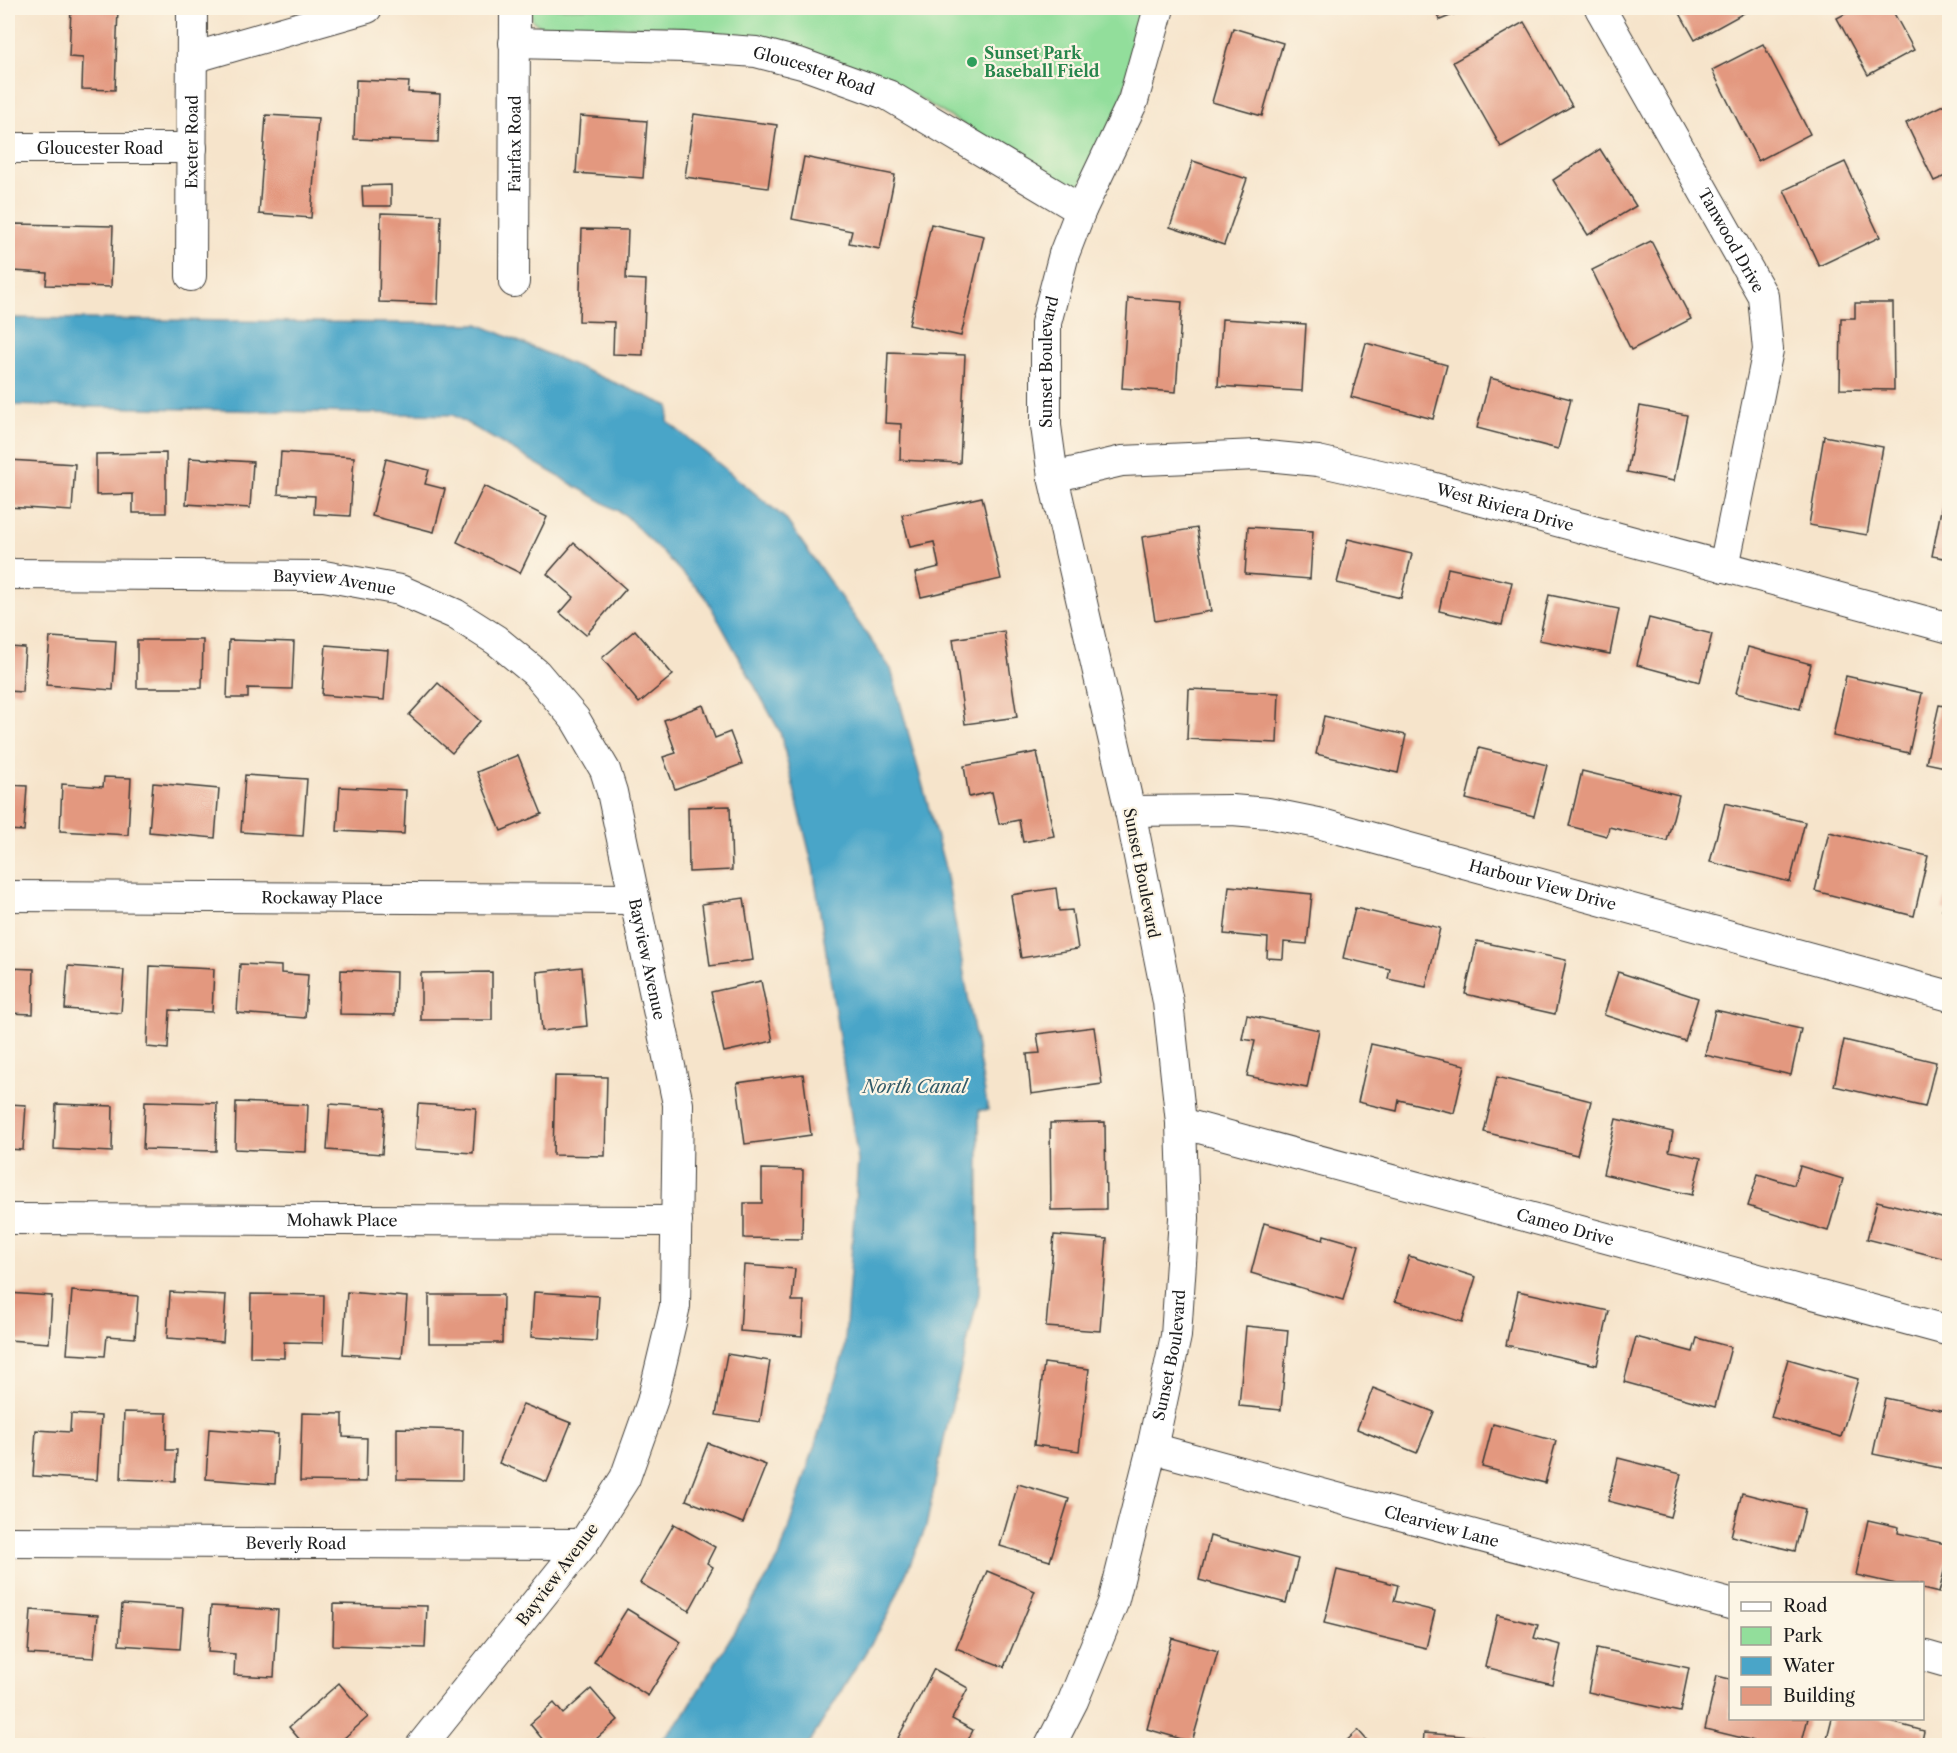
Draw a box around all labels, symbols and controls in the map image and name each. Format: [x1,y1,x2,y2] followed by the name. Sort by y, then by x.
[751,42,878,99] street label: Gloucester Road
[984,43,1100,81] place label: Sunset Park Baseball Field
[965,55,979,69] marker: Sunset Park Baseball Field
[181,95,202,189] street label: Exeter Road
[504,95,525,193] street label: Fairfax Road
[37,138,164,158] street label: Gloucester Road
[1694,185,1769,296] street label: Tanwood Drive
[1036,294,1063,428] street label: Sunset Boulevard
[1433,479,1576,535] street label: West Riviera Drive
[273,566,397,599] street label: Bayview Avenue
[1120,806,1165,940] street label: Sunset Boulevard
[1467,855,1619,914] street label: Harbour View Drive
[261,887,383,908] street label: Rockaway Place
[625,896,670,1022] street label: Bayview Avenue
[861,1076,970,1098] water label: North Canal
[1514,1204,1616,1250] street label: Cameo Drive
[286,1210,398,1230] street label: Mohawk Place
[1148,1289,1189,1422] street label: Sunset Boulevard
[1382,1501,1501,1551] street label: Clearview Lane
[512,1519,602,1629] street label: Bayview Avenue
[246,1533,347,1553] street label: Beverly Road
[1729,1582,1924,1720] legend
[1783,1595,1828,1617] text: Road
[1783,1625,1824,1647] text: Park
[1782,1655,1835,1677] text: Water
[1783,1685,1855,1707] text: Building

